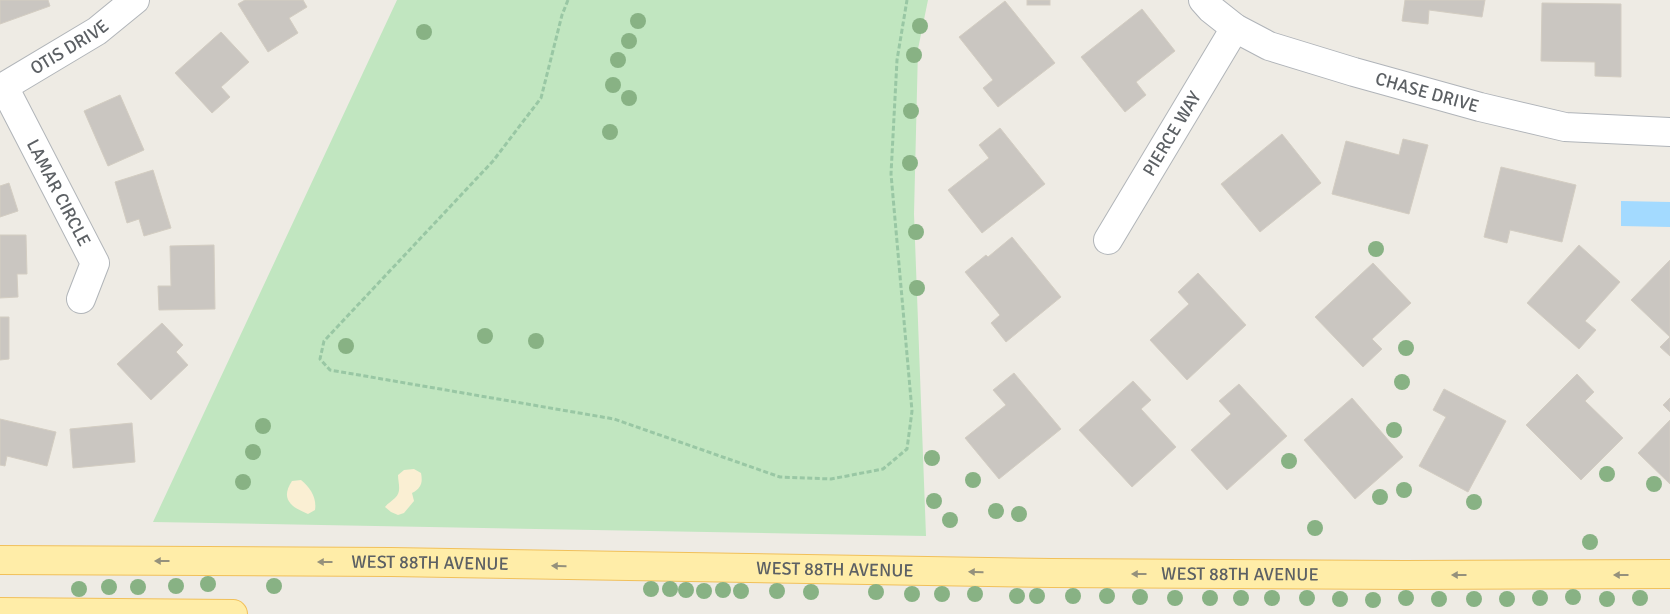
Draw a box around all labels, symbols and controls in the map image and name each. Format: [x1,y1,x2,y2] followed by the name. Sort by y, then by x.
[26,15,113,79] street label: OTIS DRIVE
[1373,67,1481,117] street label: CHASE DRIVE
[1138,87,1206,180] street label: PIERCE WAY
[22,135,95,250] street label: LAMAR CIRCLE
[351,551,509,575] street label: WEST 88TH AVENUE
[154,557,170,565] one-way arrow
[756,557,914,582] street label: WEST 88TH AVENUE
[316,558,332,566] one-way arrow
[550,561,566,569] one-way arrow
[1161,563,1319,586] street label: WEST 88TH AVENUE
[968,568,984,576] one-way arrow
[1131,570,1147,578] one-way arrow
[1451,571,1467,579] one-way arrow
[1613,571,1629,579] one-way arrow

